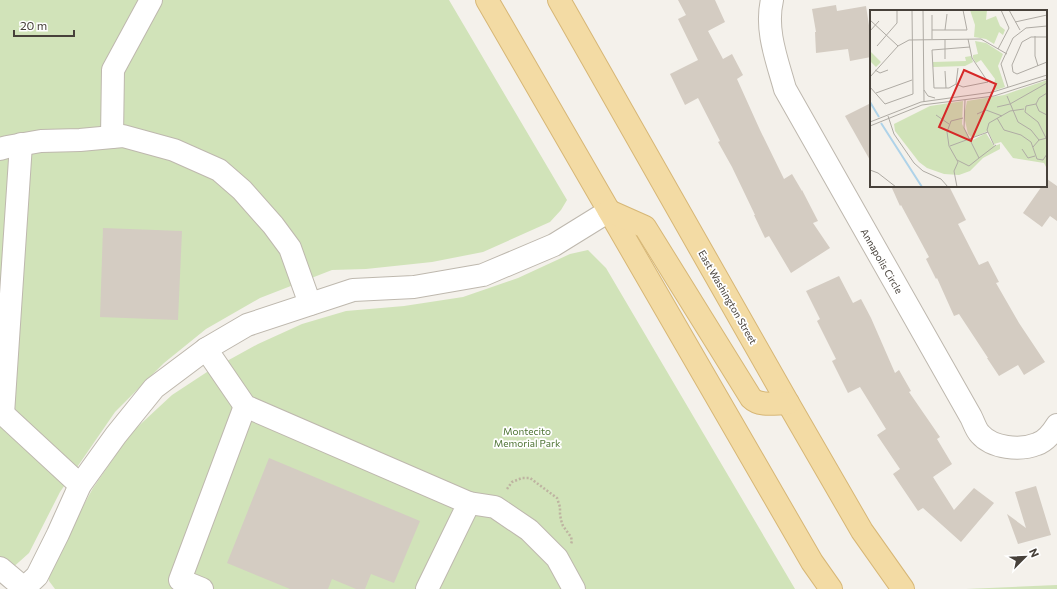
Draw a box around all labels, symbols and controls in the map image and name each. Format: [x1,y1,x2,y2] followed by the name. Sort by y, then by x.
[870,10,1047,187] inset map
[14,12,74,38] scale bar
[20,18,47,32] text: 20 m
[859,226,905,296] street label: Annapolis Circle
[696,248,760,346] street label: East Washington Street
[494,425,561,449] park label: Montecito Memorial Park
[1005,537,1045,577] north arrow
[1027,546,1042,559] text: N

